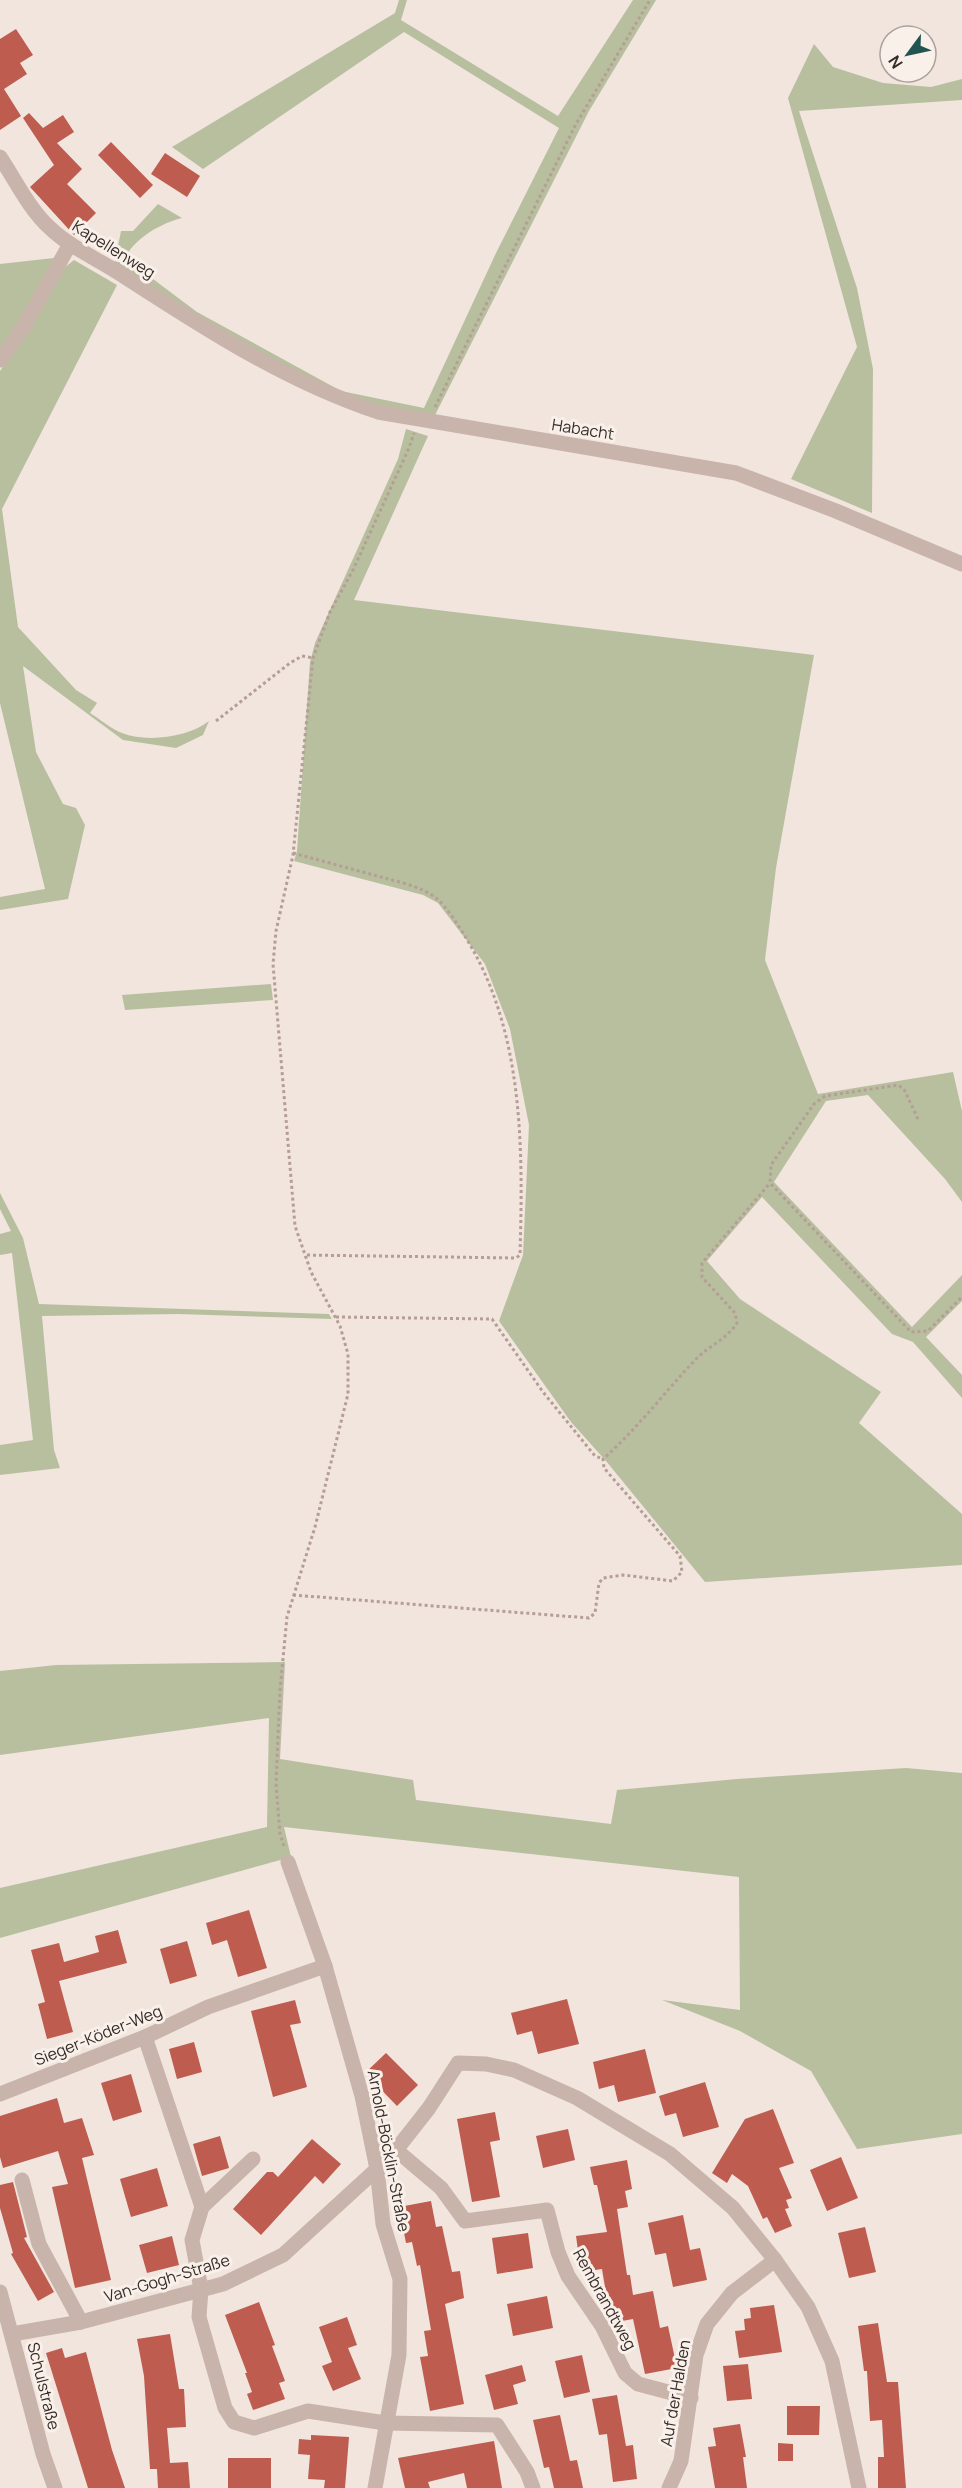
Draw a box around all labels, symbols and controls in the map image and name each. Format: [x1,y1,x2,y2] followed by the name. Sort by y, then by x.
[878,24,938,84] north arrow
[883,51,908,73] text: N
[68,215,160,283] street label: Kapellenweg
[550,413,616,445] street label: Habacht
[31,1999,165,2071] street label: Sieger-Köder-Weg
[363,2068,415,2234] street label: Arnold-Böcklin-Straße
[568,2244,642,2354] street label: Rembrandtweg
[102,2248,232,2308] street label: Van-Gogh-Straße
[655,2338,695,2448] street label: Auf der Halden
[22,2340,66,2432] street label: Schulstraße

